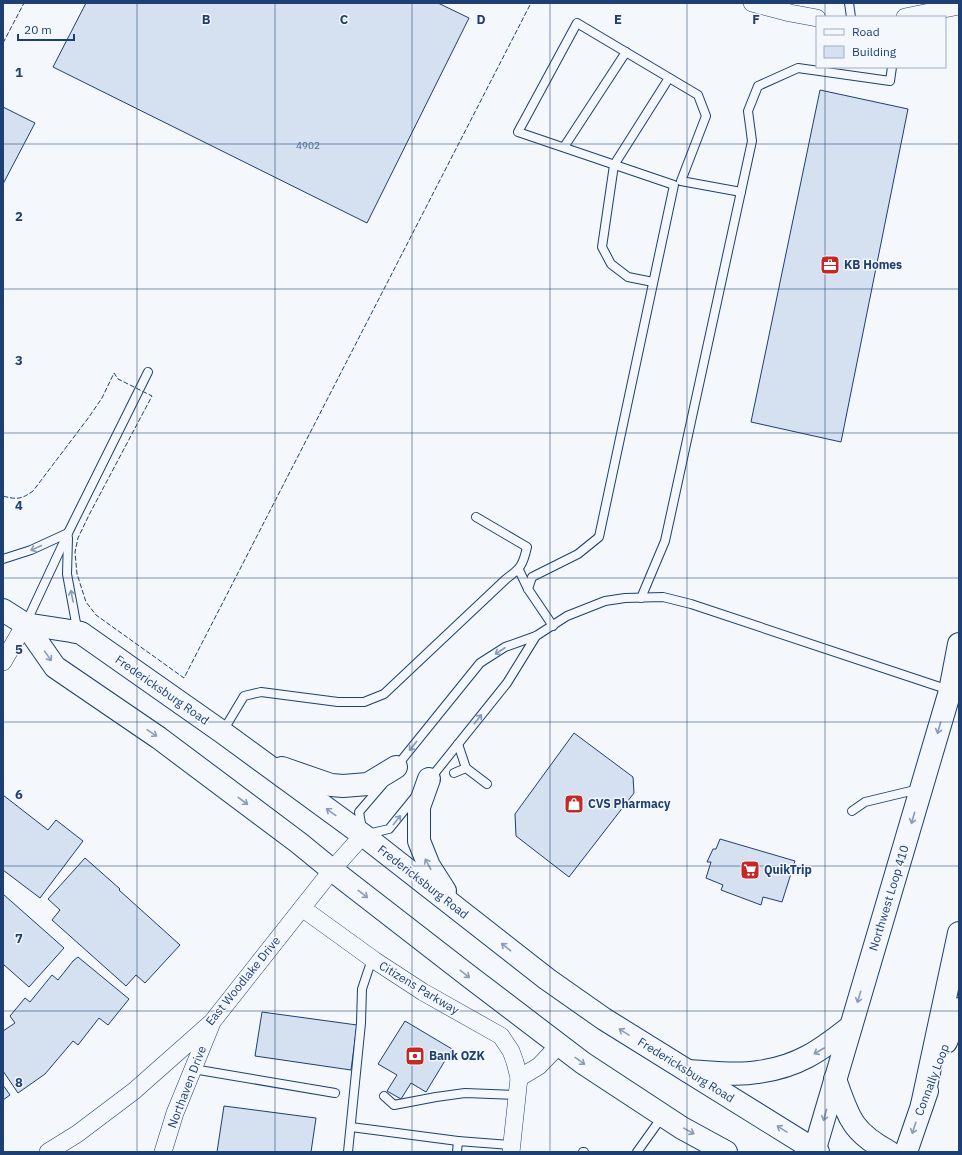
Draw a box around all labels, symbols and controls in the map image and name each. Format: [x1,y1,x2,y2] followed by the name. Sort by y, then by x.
[202,11,211,28] text: B
[340,11,349,28] text: C
[476,11,486,28] text: D
[614,11,622,28] text: E
[752,11,760,28] text: F
[18,16,74,42] scale bar
[816,16,946,68] legend
[24,22,52,37] text: 20 m
[852,24,880,39] text: Road
[852,44,897,59] text: Building
[15,64,23,81] text: 1
[296,139,320,152] house number: 4902
[15,208,23,225] text: 2
[819,254,841,276] office icon: KB Homes
[844,257,902,272] place label: KB Homes
[15,352,23,369] text: 3
[15,497,23,514] text: 4
[30,545,42,552] one-way arrow
[68,590,76,603] one-way arrow
[15,641,23,658] text: 5
[494,647,506,655] one-way arrow
[44,651,52,662] one-way arrow
[112,652,212,728] street label: Fredericksburg Road
[474,713,483,724] one-way arrow
[935,721,942,734] one-way arrow
[146,729,157,737] one-way arrow
[409,741,417,752] one-way arrow
[15,786,23,803] text: 6
[563,793,585,815] shop icon: CVS Pharmacy
[588,796,671,811] place label: CVS Pharmacy
[237,797,248,805] one-way arrow
[326,808,337,817] one-way arrow
[909,812,916,825] one-way arrow
[392,814,401,825] one-way arrow
[375,841,472,922] street label: Fredericksburg Road
[865,843,912,953] street label: Northwest Loop 410
[424,858,431,870] one-way arrow
[739,859,761,881] supermarket icon: QuikTrip
[764,862,812,877] place label: QuikTrip
[358,889,369,898] one-way arrow
[15,930,23,947] text: 7
[202,933,283,1028] street label: East Woodlake Drive
[501,943,512,952] one-way arrow
[376,958,462,1017] street label: Citizens Parkway
[460,970,471,978] one-way arrow
[855,990,862,1003] one-way arrow
[618,1027,630,1035] one-way arrow
[635,1034,737,1105] street label: Fredericksburg Road
[911,1042,952,1118] street label: Connally Loop
[164,1043,209,1130] street label: Northaven Drive
[404,1045,426,1067] bank icon: Bank OZK
[813,1047,825,1055] one-way arrow
[429,1048,485,1063] place label: Bank OZK
[574,1057,585,1065] one-way arrow
[15,1074,23,1091] text: 8
[821,1108,828,1121] one-way arrow
[910,1122,917,1135] one-way arrow
[776,1125,788,1133] one-way arrow
[683,1128,695,1136] one-way arrow

